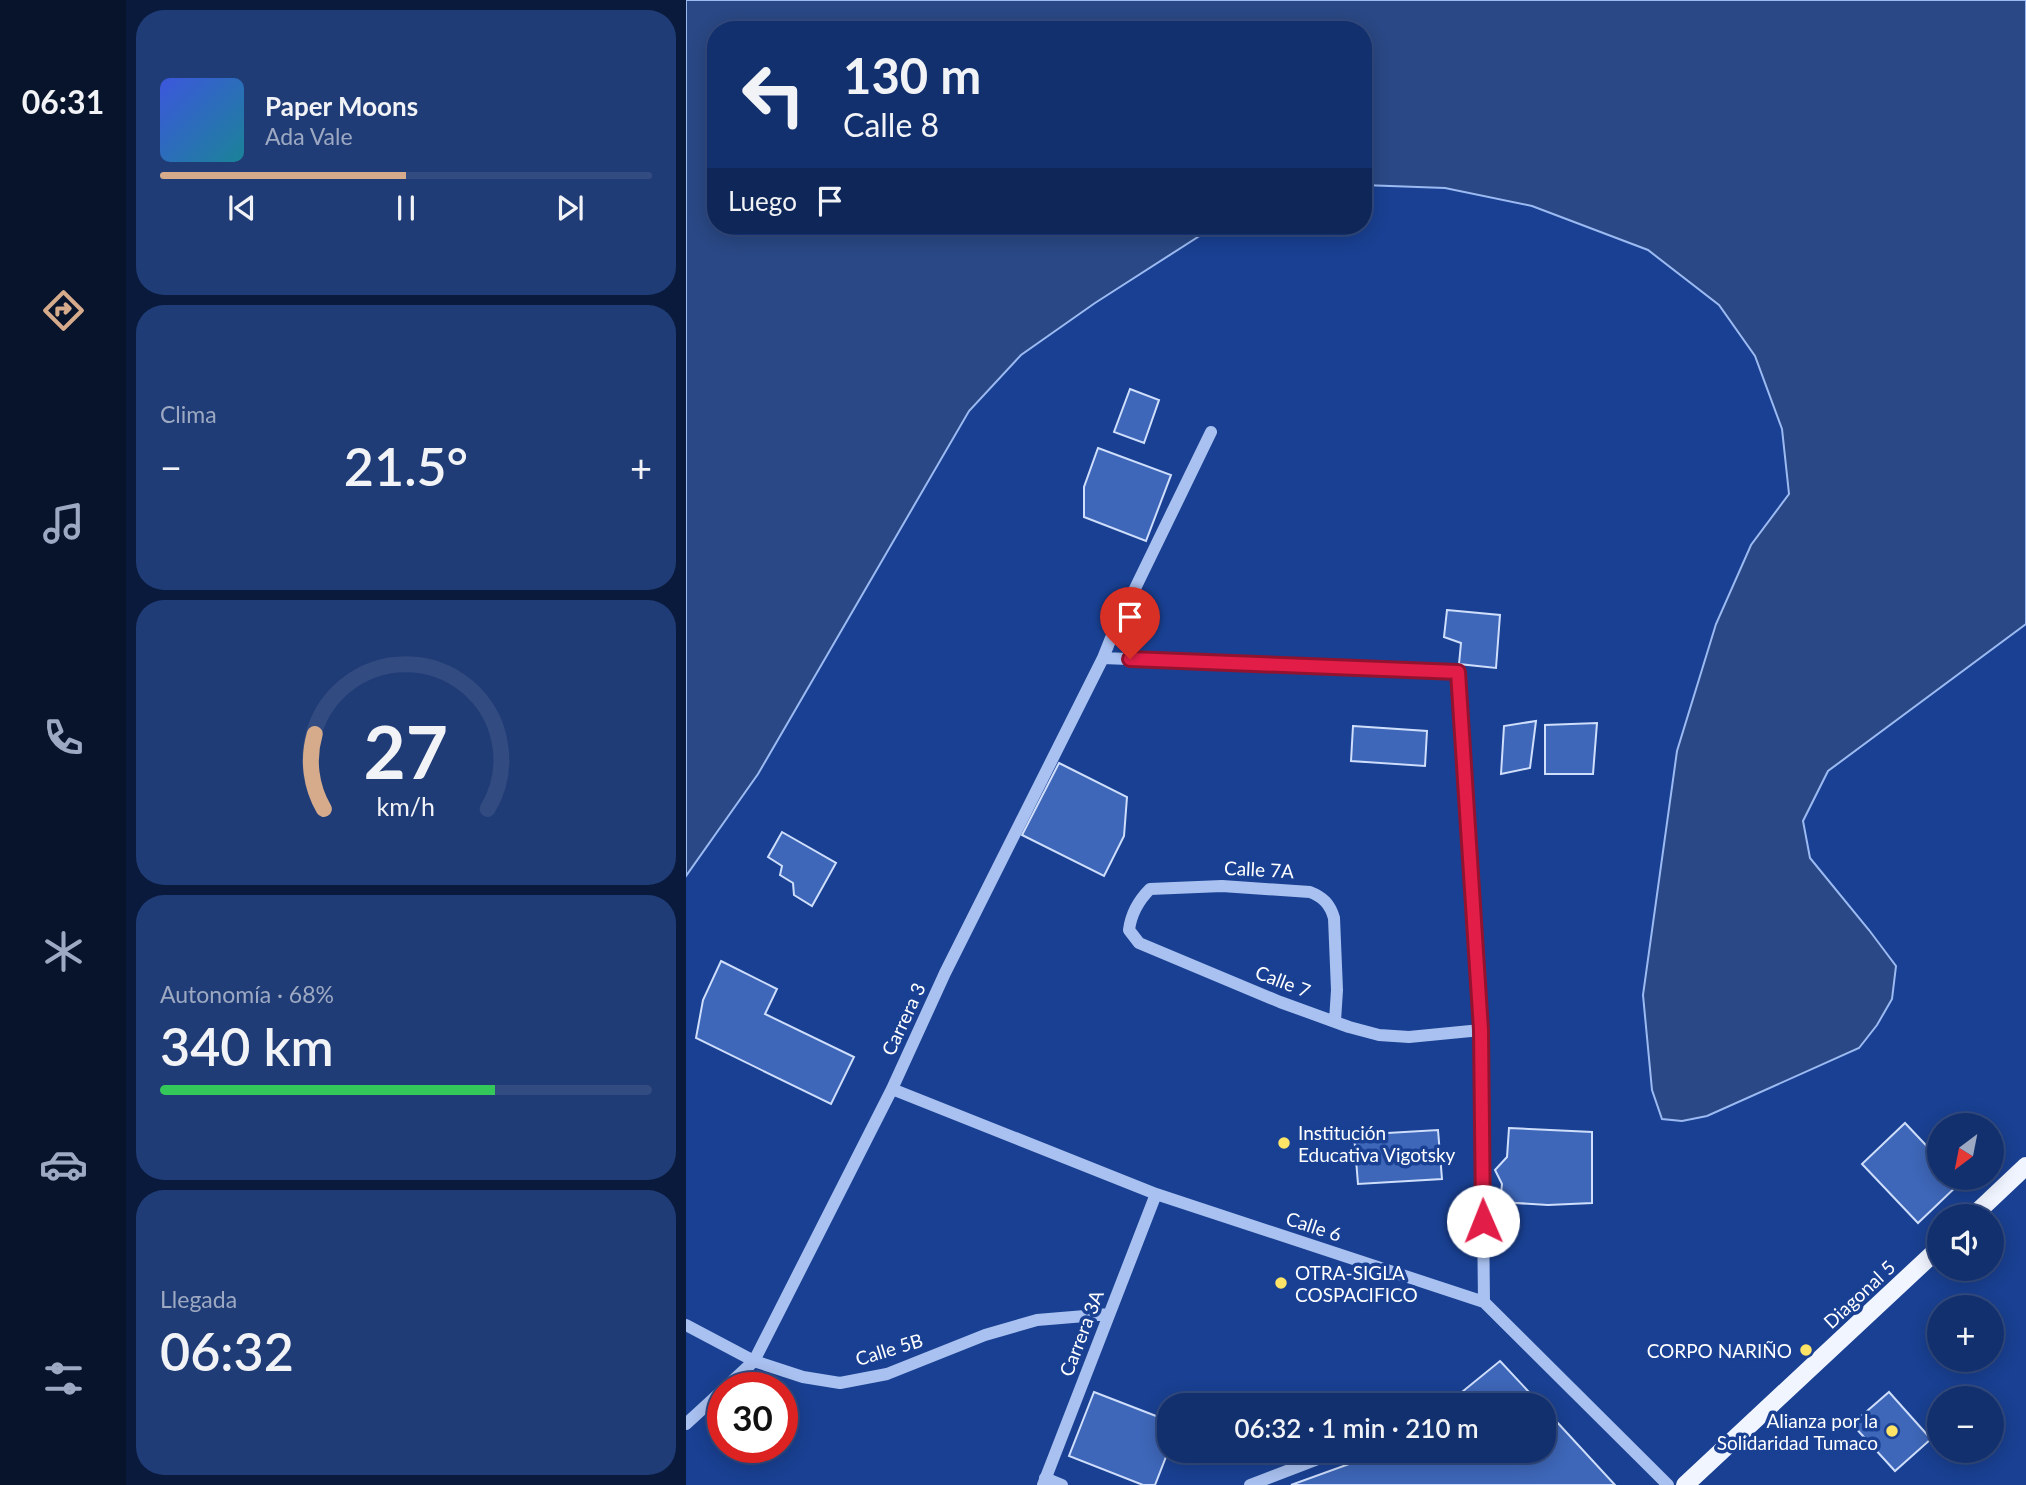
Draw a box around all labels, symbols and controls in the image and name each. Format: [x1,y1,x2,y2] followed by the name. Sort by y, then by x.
[843,46,981,104] text: 130 m
[728,49,819,140] icon: left
[22,82,104,121] text: 06:31
[265,90,418,122] text: Paper Moons
[843,105,939,144] text: Calle 8
[265,122,353,150] text: Ada Vale
[811,182,849,220] icon: arrive
[728,185,797,217] text: Luego
[223,189,261,227] icon: previous
[387,189,425,227] icon: pause
[551,189,589,227] icon: next
[39,286,88,335] icon: directions
[160,400,217,428] text: Clima
[344,435,468,497] text: 21.5°
[160,444,182,490] text: −
[630,444,652,490] text: +
[39,499,88,548] icon: music
[1100,587,1160,659] pin
[1111,598,1149,636] icon: arrive
[364,707,448,795] text: 27
[39,713,88,762] icon: phone
[377,790,435,820] text: km/h
[1224,856,1295,882] street label: Calle 7A
[39,927,88,976] icon: climate
[1252,960,1314,1002] street label: Calle 7
[876,979,930,1059] street label: Carrera 3
[160,980,334,1008] text: Autonomía · 68%
[160,1015,334,1077] text: 340 km
[1927,1113,2004,1190] north arrow
[1927,1113,2004,1463] map controls
[1298,1121,1456,1166] place label: Institución Educativa Vigotsky
[1276,1135,1292,1151] marker: Institución Educativa Vigotsky
[39,1140,88,1189] icon: car
[1446,1184,1520,1258] position arrow
[1927,1204,2004,1281] button: sound
[1283,1206,1345,1246] street label: Calle 6
[1819,1255,1899,1333] street label: Diagonal 5
[1295,1261,1418,1306] place label: OTRA-SIGLA COSPACIFICO
[1273,1275,1289,1291] marker: OTRA-SIGLA COSPACIFICO
[160,1285,237,1313] text: Llegada
[1054,1286,1108,1379] street label: Carrera 3A
[1927,1295,2004,1372] button: +
[160,1320,294,1382] text: 06:32
[852,1328,926,1370] street label: Calle 5B
[1647,1339,1792,1362] place label: CORPO NARIÑO
[1798,1342,1814,1358] marker: CORPO NARIÑO
[39,1354,88,1403] icon: filters
[707,1372,798,1463] speed limit sign: 30
[1927,1386,2004,1463] button: −
[1717,1409,1878,1454] place label: Alianza por la Solidaridad Tumaco
[1234,1412,1479,1444] text: 06:32 · 1 min · 210 m
[1884,1423,1900,1439] marker: Alianza por la Solidaridad Tumaco

